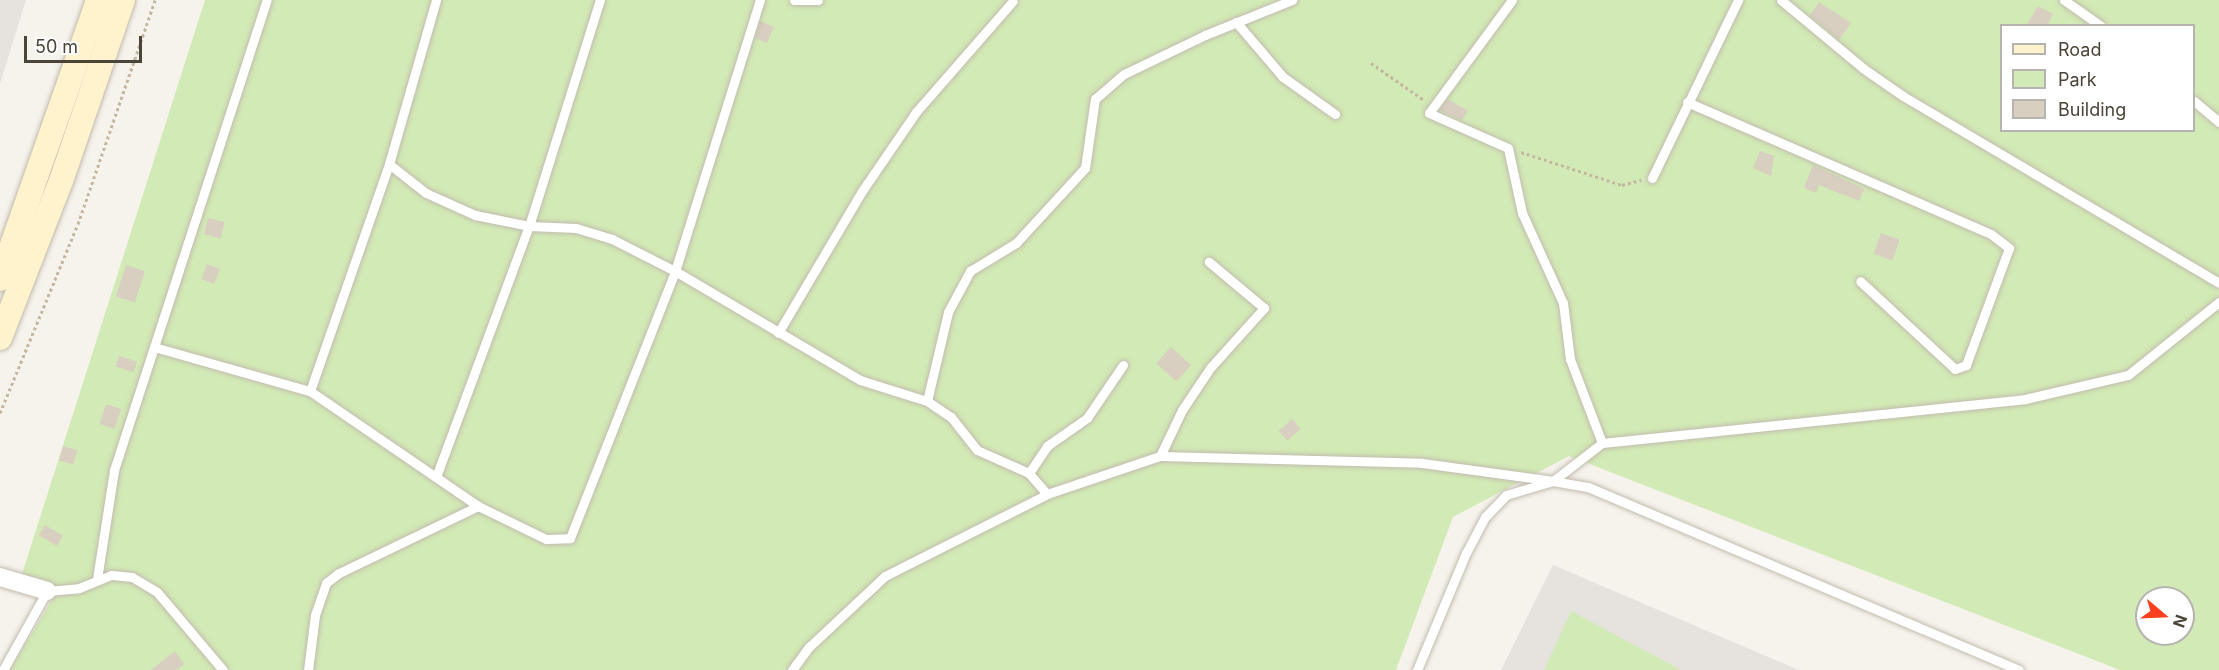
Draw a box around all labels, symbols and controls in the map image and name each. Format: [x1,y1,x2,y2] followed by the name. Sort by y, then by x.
[27,24,146,62] scale bar
[2000,24,2195,132] legend
[35,36,78,57] text: 50 m
[2058,39,2101,60] text: Road
[2058,69,2097,90] text: Park
[2058,99,2126,120] text: Building
[2135,586,2195,646] north arrow
[2169,612,2192,630] text: N

